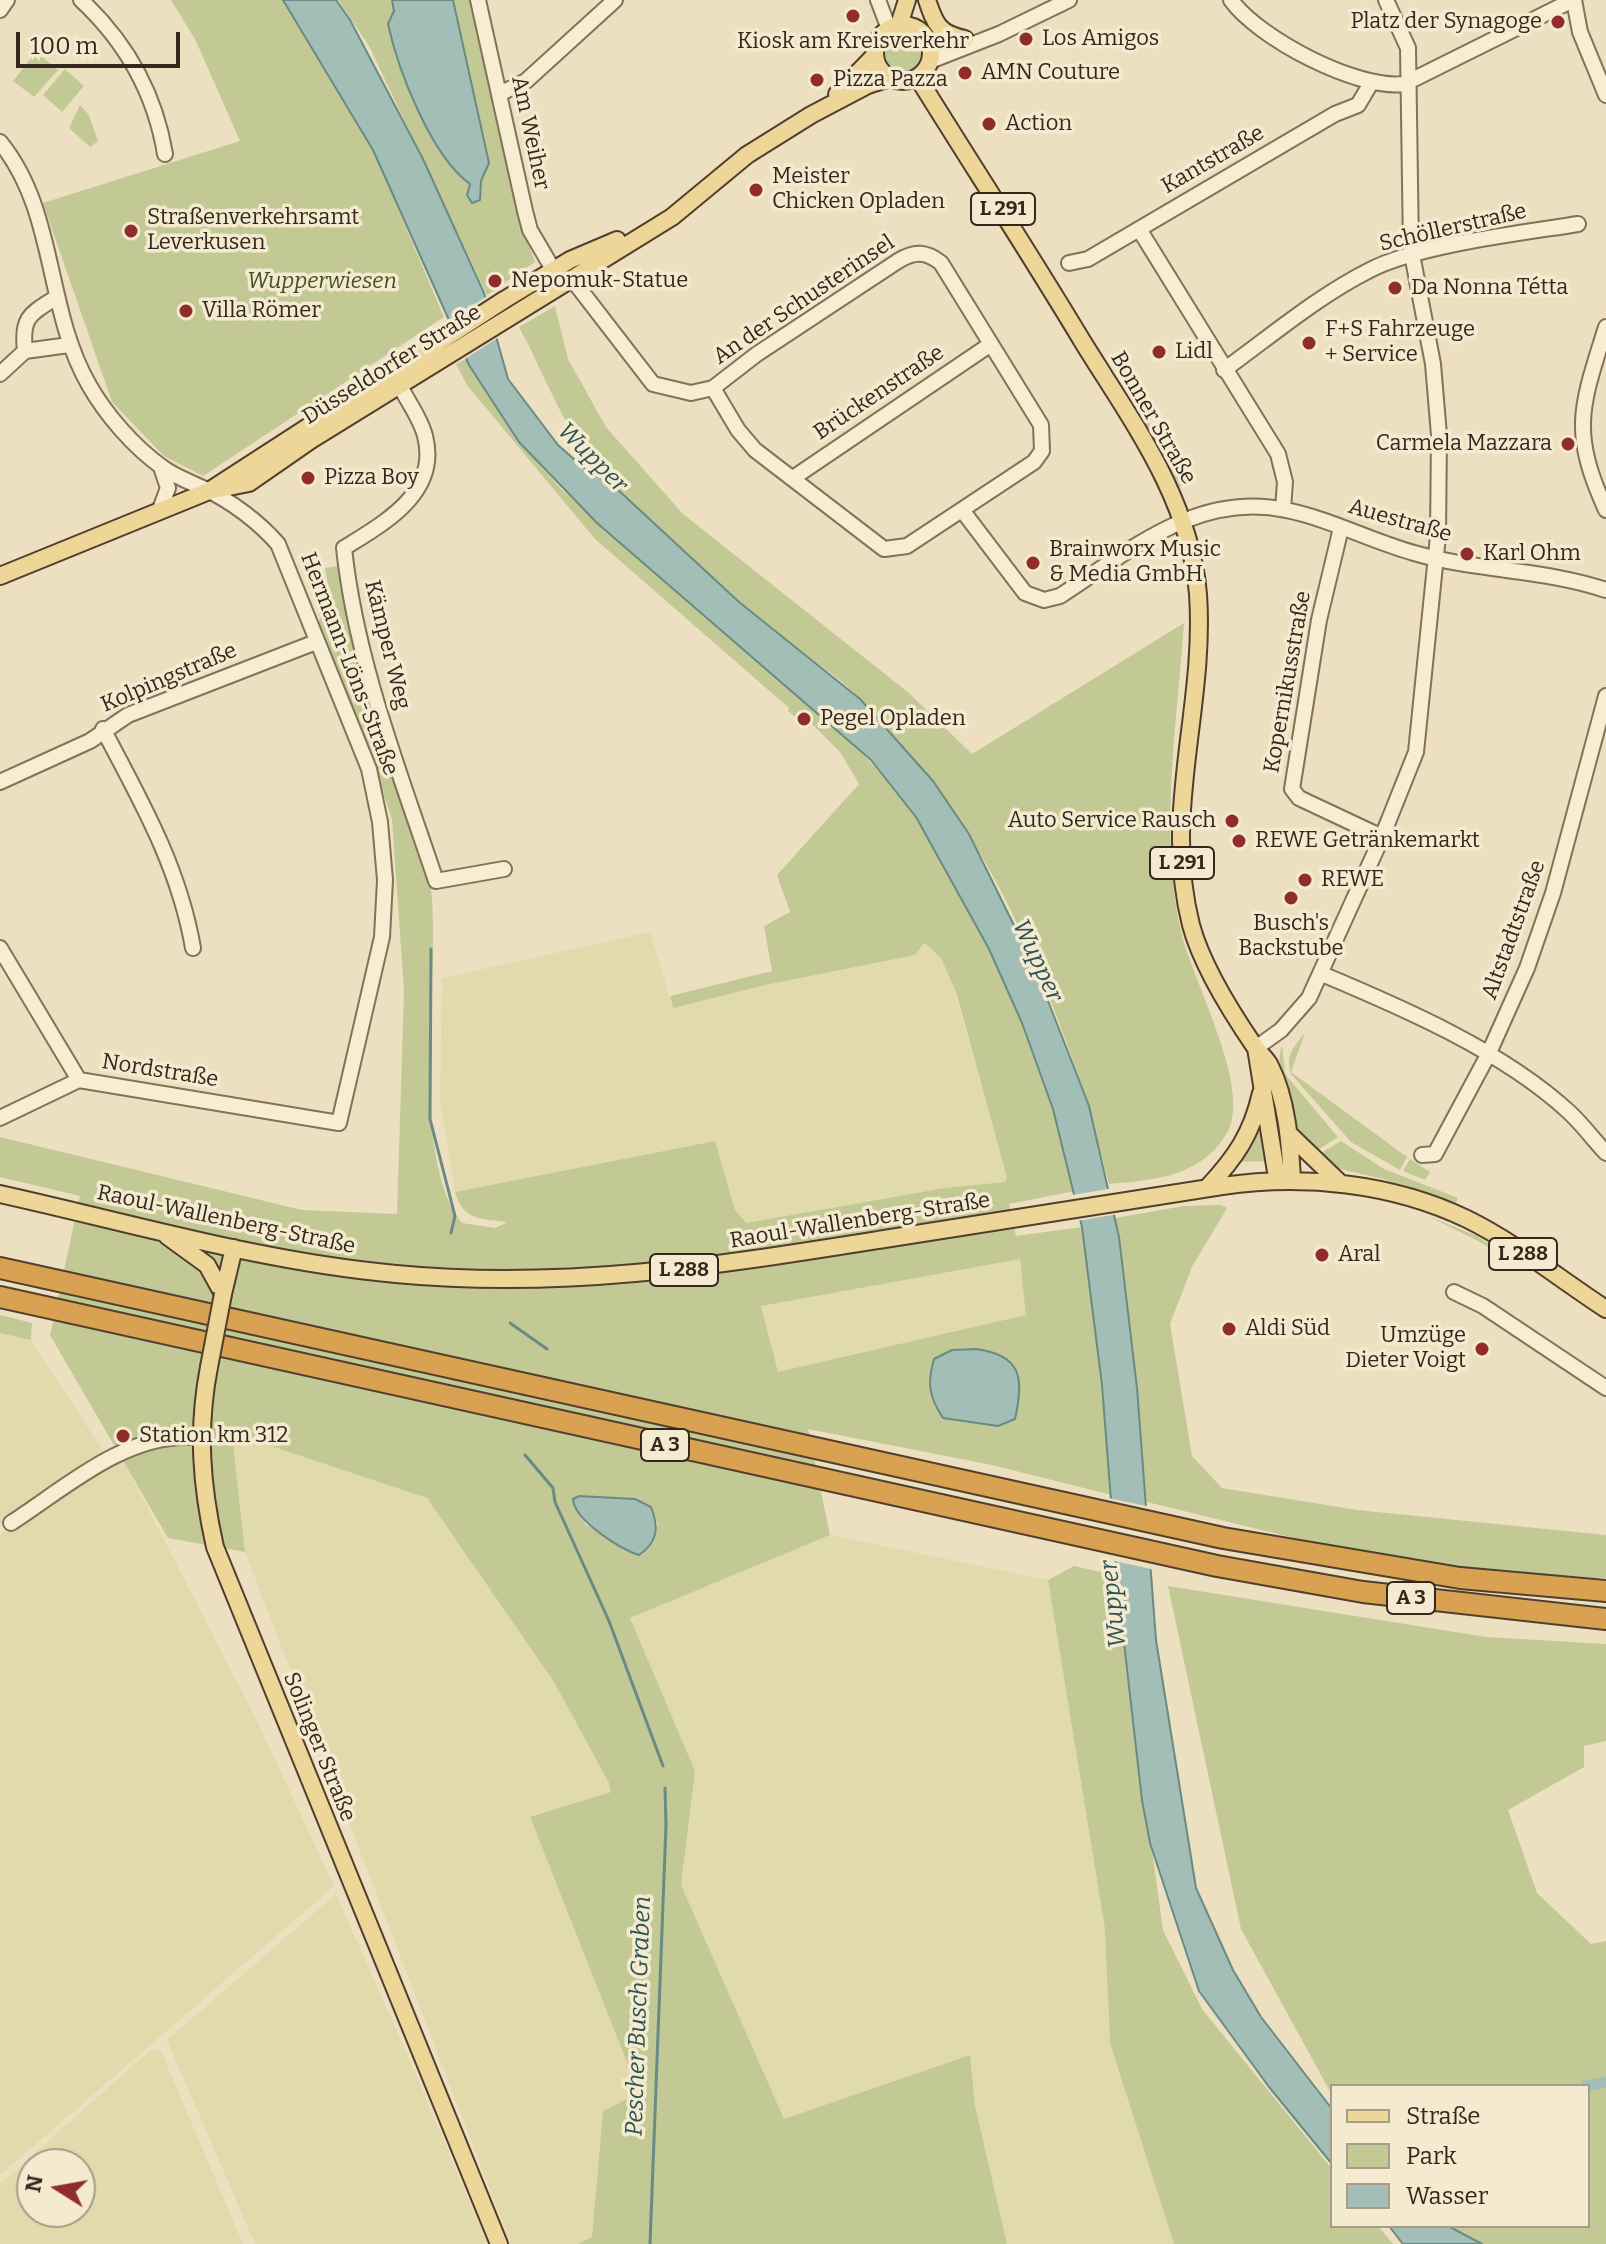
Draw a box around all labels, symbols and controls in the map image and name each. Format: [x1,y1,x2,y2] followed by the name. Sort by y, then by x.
[844,7,862,25] marker: Kiosk am Kreisverkehr
[1350,9,1542,35] place label: Platz der Synagoge
[1549,13,1567,31] marker: Platz der Synagoge
[20,16,184,66] scale bar
[1042,26,1159,52] place label: Los Amigos
[737,29,969,55] place label: Kiosk am Kreisverkehr
[1017,30,1035,48] marker: Los Amigos
[30,32,98,60] text: 100 m
[981,60,1120,86] place label: AMN Couture
[956,64,974,82] marker: AMN Couture
[833,67,948,93] place label: Pizza Pazza
[808,71,826,89] marker: Pizza Pazza
[505,74,555,192] street label: Am Weiher
[1005,111,1072,137] place label: Action
[980,115,998,133] marker: Action
[1157,120,1269,200] street label: Kantstraße
[772,164,945,216] place label: Meister Chicken Opladen
[747,181,765,199] marker: Meister Chicken Opladen
[971,193,1035,225] road number: L 291
[1377,198,1529,258] street label: Schöllerstraße
[147,205,359,256] place label: Straßenverkehrsamt Leverkusen
[122,222,140,240] marker: Straßenverkehrsamt Leverkusen
[708,230,900,370] street label: An der Schusterinsel
[511,268,688,294] place label: Nepomuk-Statue
[247,269,397,295] park label: Wupperwiesen
[486,272,504,290] marker: Nepomuk-Statue
[1411,275,1568,301] place label: Da Nonna Tétta
[1386,279,1404,297] marker: Da Nonna Tétta
[202,298,321,324] place label: Villa Römer
[298,299,486,431] street label: Düsseldorfer Straße
[177,302,195,320] marker: Villa Römer
[1325,317,1475,368] place label: F+S Fahrzeuge + Service
[1300,334,1318,352] marker: F+S Fahrzeuge + Service
[1175,339,1213,365] place label: Lidl
[809,340,949,446] street label: Brückenstraße
[1150,343,1168,361] marker: Lidl
[1104,347,1202,489] street label: Bonner Straße
[551,417,633,499] water label: Wupper
[1376,431,1552,457] place label: Carmela Mazzara
[1559,435,1577,453] marker: Carmela Mazzara
[324,465,419,491] place label: Pizza Boy
[299,469,317,487] marker: Pizza Boy
[1345,494,1455,548] street label: Auestraße
[1049,537,1221,588] place label: Brainworx Music & Media GmbH
[1483,541,1581,567] place label: Karl Ohm
[1458,545,1476,563] marker: Karl Ohm
[294,549,404,779] street label: Hermann-Löns-Straße
[1024,554,1042,572] marker: Brainworx Music & Media GmbH
[358,578,416,712] street label: Kämper Weg
[1259,589,1317,775] street label: Kopernikusstraße
[97,638,241,718] street label: Kolpingstraße
[820,706,966,732] place label: Pegel Opladen
[795,710,813,728] marker: Pegel Opladen
[1008,808,1216,834] place label: Auto Service Rausch
[1223,812,1241,830] marker: Auto Service Rausch
[1255,828,1480,854] place label: REWE Getränkemarkt
[1230,832,1248,850] marker: REWE Getränkemarkt
[1150,847,1214,879] road number: L 291
[1477,857,1551,1003] street label: Altstadtstraße
[1321,867,1384,893] place label: REWE
[1296,871,1314,889] marker: REWE
[1282,889,1300,907] marker: Busch's Backstube
[1238,911,1344,962] place label: Busch's Backstube
[1006,915,1068,1007] water label: Wupper
[100,1049,220,1093] street label: Nordstraße
[94,1180,358,1260] street label: Raoul-Wallenberg-Straße
[728,1187,992,1255] street label: Raoul-Wallenberg-Straße
[1489,1238,1557,1270] road number: L 288
[1338,1242,1381,1268] place label: Aral
[1313,1246,1331,1264] marker: Aral
[650,1254,718,1286] road number: L 288
[1245,1316,1330,1342] place label: Aldi Süd
[1220,1320,1238,1338] marker: Aldi Süd
[1345,1323,1466,1374] place label: Umzüge Dieter Voigt
[1473,1340,1491,1358] marker: Umzüge Dieter Voigt
[139,1423,288,1449] place label: Station km 312
[114,1427,132,1445] marker: Station km 312
[641,1429,689,1461] road number: A 3
[1095,1559,1133,1649] water label: Wupper
[1387,1582,1435,1614] road number: A 3
[277,1669,361,1825] street label: Solinger Straße
[620,1895,658,2137] water label: Pescher Busch Graben
[1330,2084,1590,2228] legend
[1406,2102,1480,2130] text: Straße
[1406,2142,1457,2170] text: Park
[16,2148,96,2228] north arrow
[19,2173,49,2195] text: N
[1406,2182,1488,2210] text: Wasser

